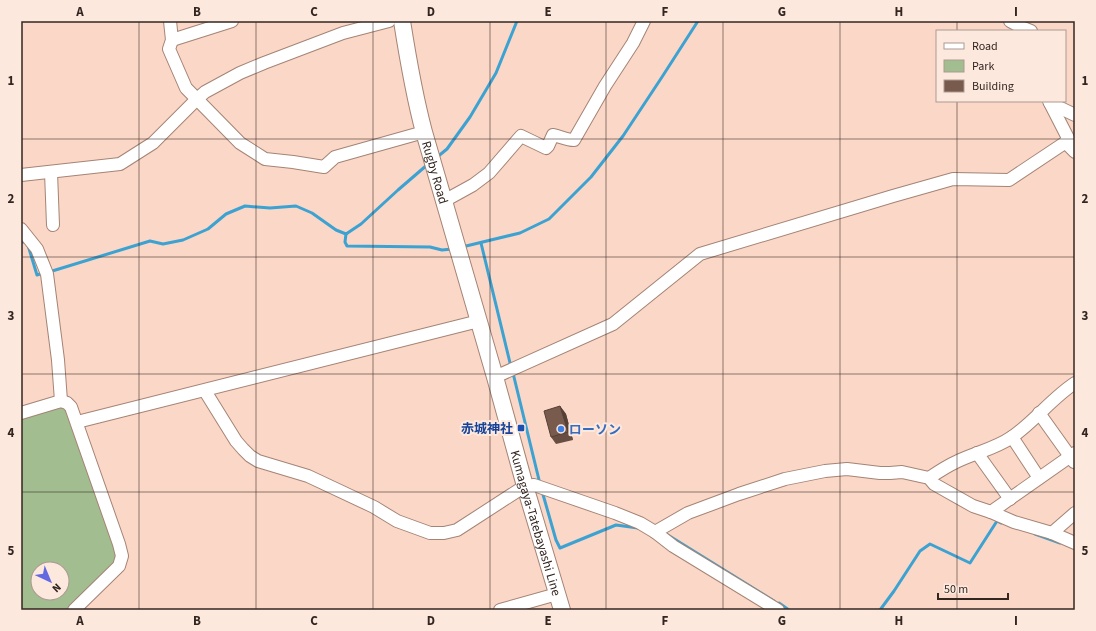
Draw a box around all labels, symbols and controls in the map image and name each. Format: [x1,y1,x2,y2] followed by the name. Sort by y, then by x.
[75,3,84,21] text: A
[193,3,201,21] text: B
[310,3,318,21] text: C
[427,3,435,21] text: D
[544,3,552,21] text: E
[662,3,669,21] text: F
[778,3,786,21] text: G
[895,3,903,21] text: H
[1014,3,1018,21] text: I
[936,30,1066,102] legend
[972,38,998,55] text: Road
[972,58,994,75] text: Park
[8,72,15,90] text: 1
[1082,72,1089,90] text: 1
[972,78,1014,95] text: Building
[417,139,452,206] street label: Rugby Road
[8,190,15,208] text: 2
[1082,190,1089,208] text: 2
[8,307,15,325] text: 3
[1082,307,1089,325] text: 3
[461,420,513,438] place label: 赤城神社
[569,421,621,439] place label: ローソン
[516,423,526,433] marker: 赤城神社
[8,424,15,442] text: 4
[556,424,566,434] marker: ローソン
[1082,424,1089,442] text: 4
[506,448,565,598] street label: Kumagaya-Tatebayashi Line
[8,542,15,560] text: 5
[1082,542,1089,560] text: 5
[30,561,70,601] north arrow
[938,575,1008,601] scale bar
[49,580,64,596] text: N
[944,581,968,598] text: 50 m
[75,612,84,630] text: A
[193,612,201,630] text: B
[310,612,318,630] text: C
[427,612,435,630] text: D
[544,612,552,630] text: E
[662,612,669,630] text: F
[778,612,786,630] text: G
[895,612,903,630] text: H
[1014,612,1018,630] text: I

